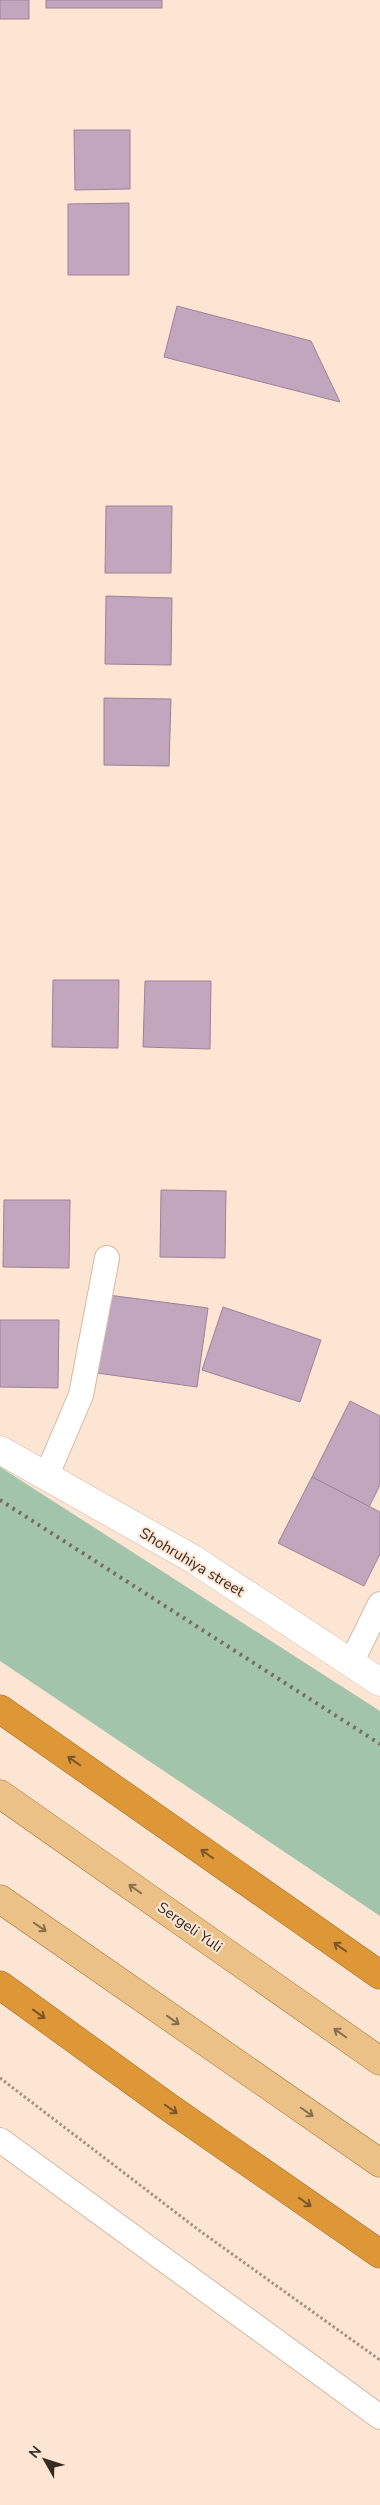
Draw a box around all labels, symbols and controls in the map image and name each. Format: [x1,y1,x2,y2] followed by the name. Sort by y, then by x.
[136,1523,249,1602] street label: Shohruhiya street
[67,1756,81,1766] one-way arrow
[200,1849,214,1859] one-way arrow
[129,1884,143,1894] one-way arrow
[153,1897,227,1957] street label: Sergeli Yuli
[33,1922,47,1932] one-way arrow
[333,1942,347,1952] one-way arrow
[32,2008,46,2019] one-way arrow
[166,2015,180,2025] one-way arrow
[333,2028,347,2038] one-way arrow
[164,2104,178,2114] one-way arrow
[300,2107,314,2117] one-way arrow
[297,2197,311,2207] one-way arrow
[20,2435,70,2485] north arrow
[25,2442,46,2462] text: N

